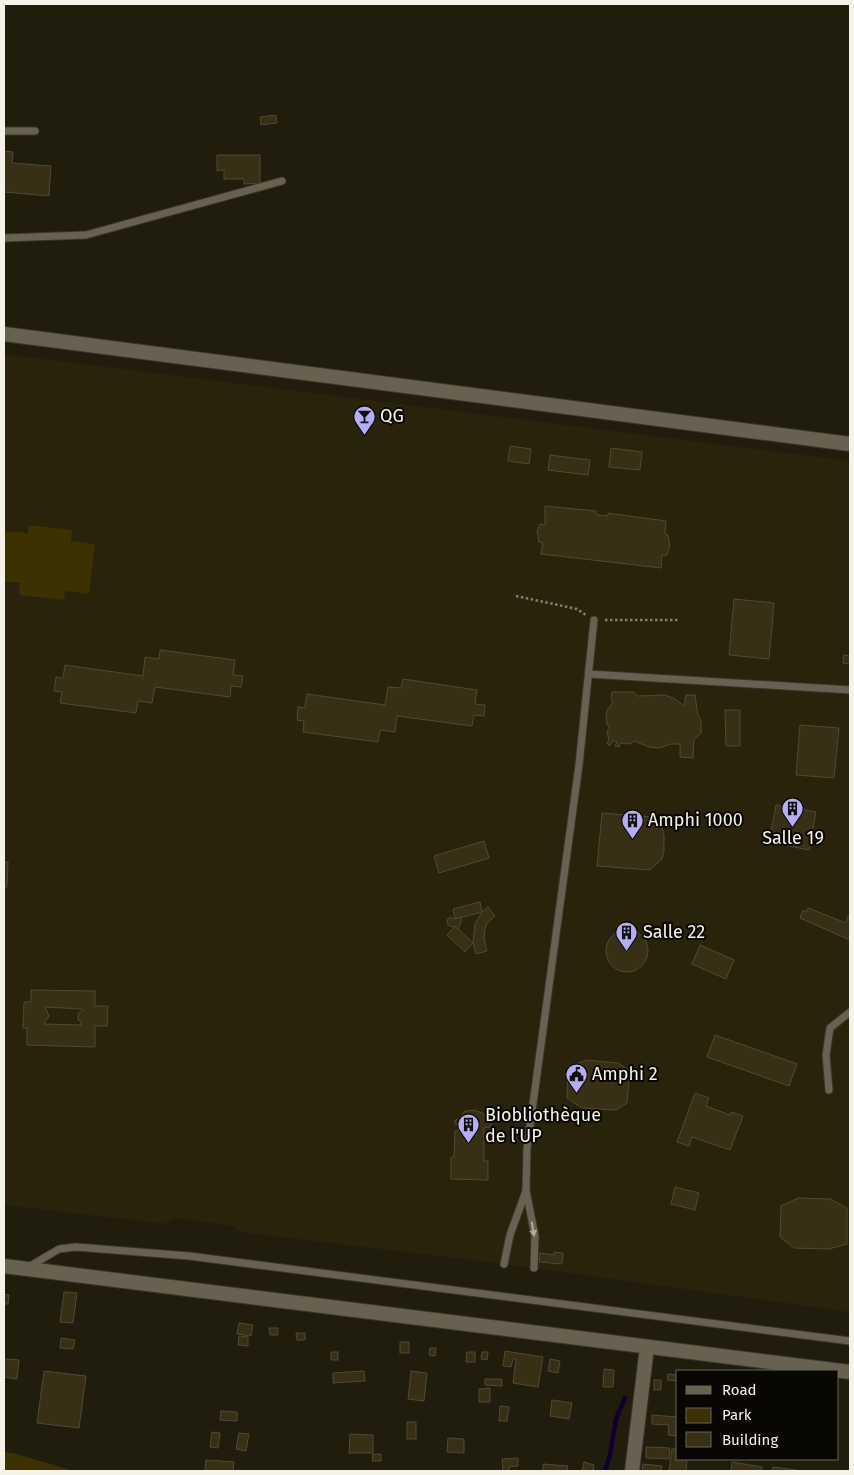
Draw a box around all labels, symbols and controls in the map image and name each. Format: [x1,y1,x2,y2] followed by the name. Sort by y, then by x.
[352,404,376,435] bar icon: QG
[380,405,404,427] place label: QG
[781,796,805,827] building icon: Salle 19
[620,808,644,839] building icon: Amphi 1000
[648,809,743,831] place label: Amphi 1000
[762,827,824,849] place label: Salle 19
[615,920,639,951] building icon: Salle 22
[643,921,705,943] place label: Salle 22
[564,1062,588,1093] public building icon: Amphi 2
[592,1063,658,1085] place label: Amphi 2
[485,1104,601,1147] place label: Biobliothèque de l'UP
[457,1113,481,1144] building icon: Biobliothèque de l'UP
[530,1222,538,1238] one-way arrow
[676,1370,839,1460] legend
[722,1381,757,1399] text: Road
[722,1406,752,1424] text: Park
[722,1431,778,1449] text: Building

